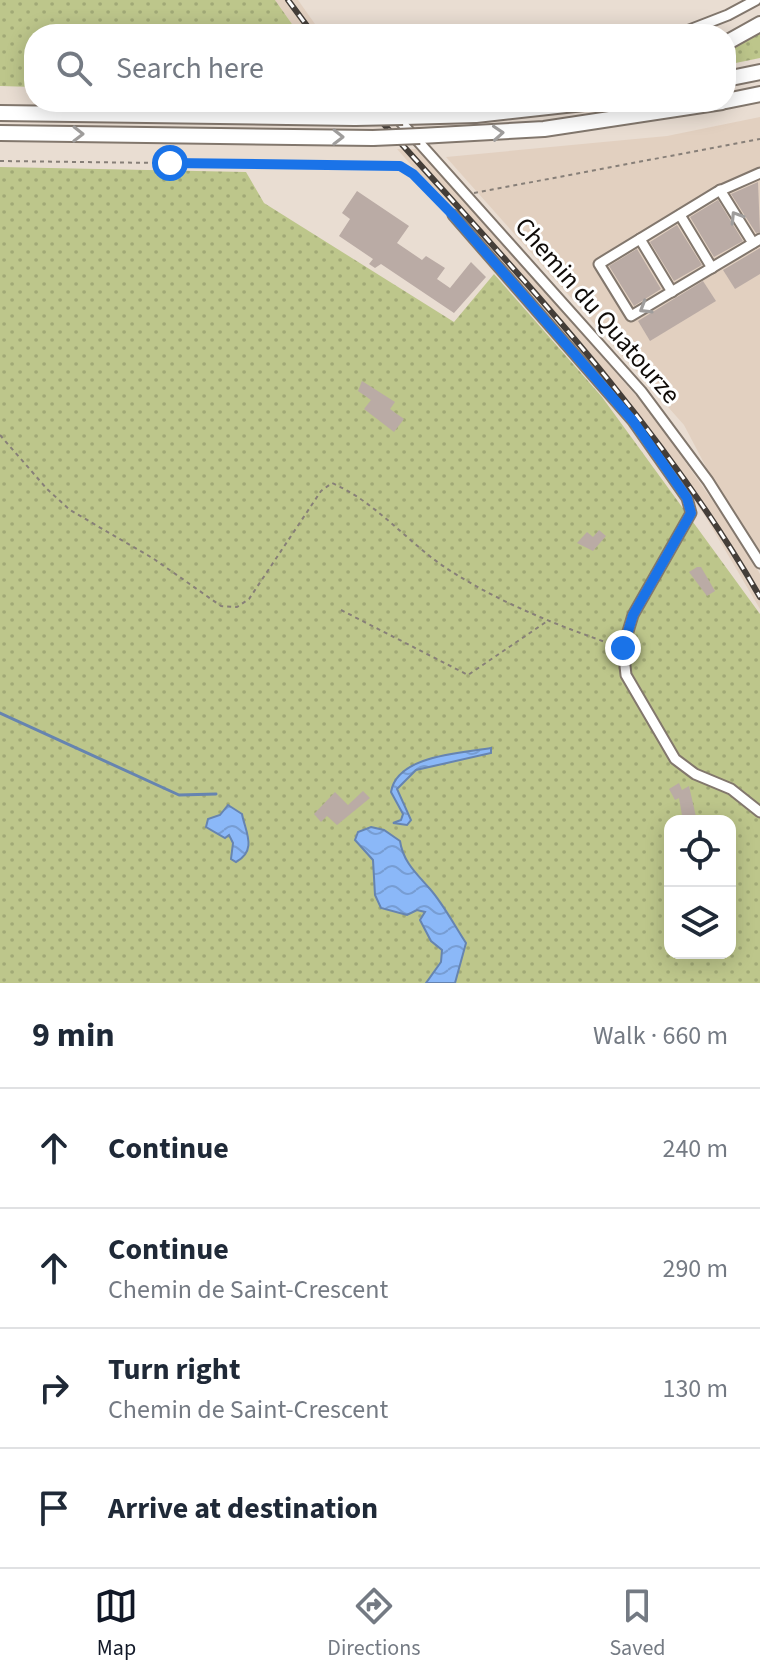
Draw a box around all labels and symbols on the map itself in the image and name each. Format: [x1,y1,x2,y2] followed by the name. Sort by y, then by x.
[72,125,85,142] one-way arrow
[492,125,505,142] one-way arrow
[332,128,345,146] one-way arrow
[152,145,188,181] route start
[506,209,689,412] street label: Chemin du Quatourze
[731,211,746,226] one-way arrow
[639,298,654,313] one-way arrow
[605,630,641,666] route end

